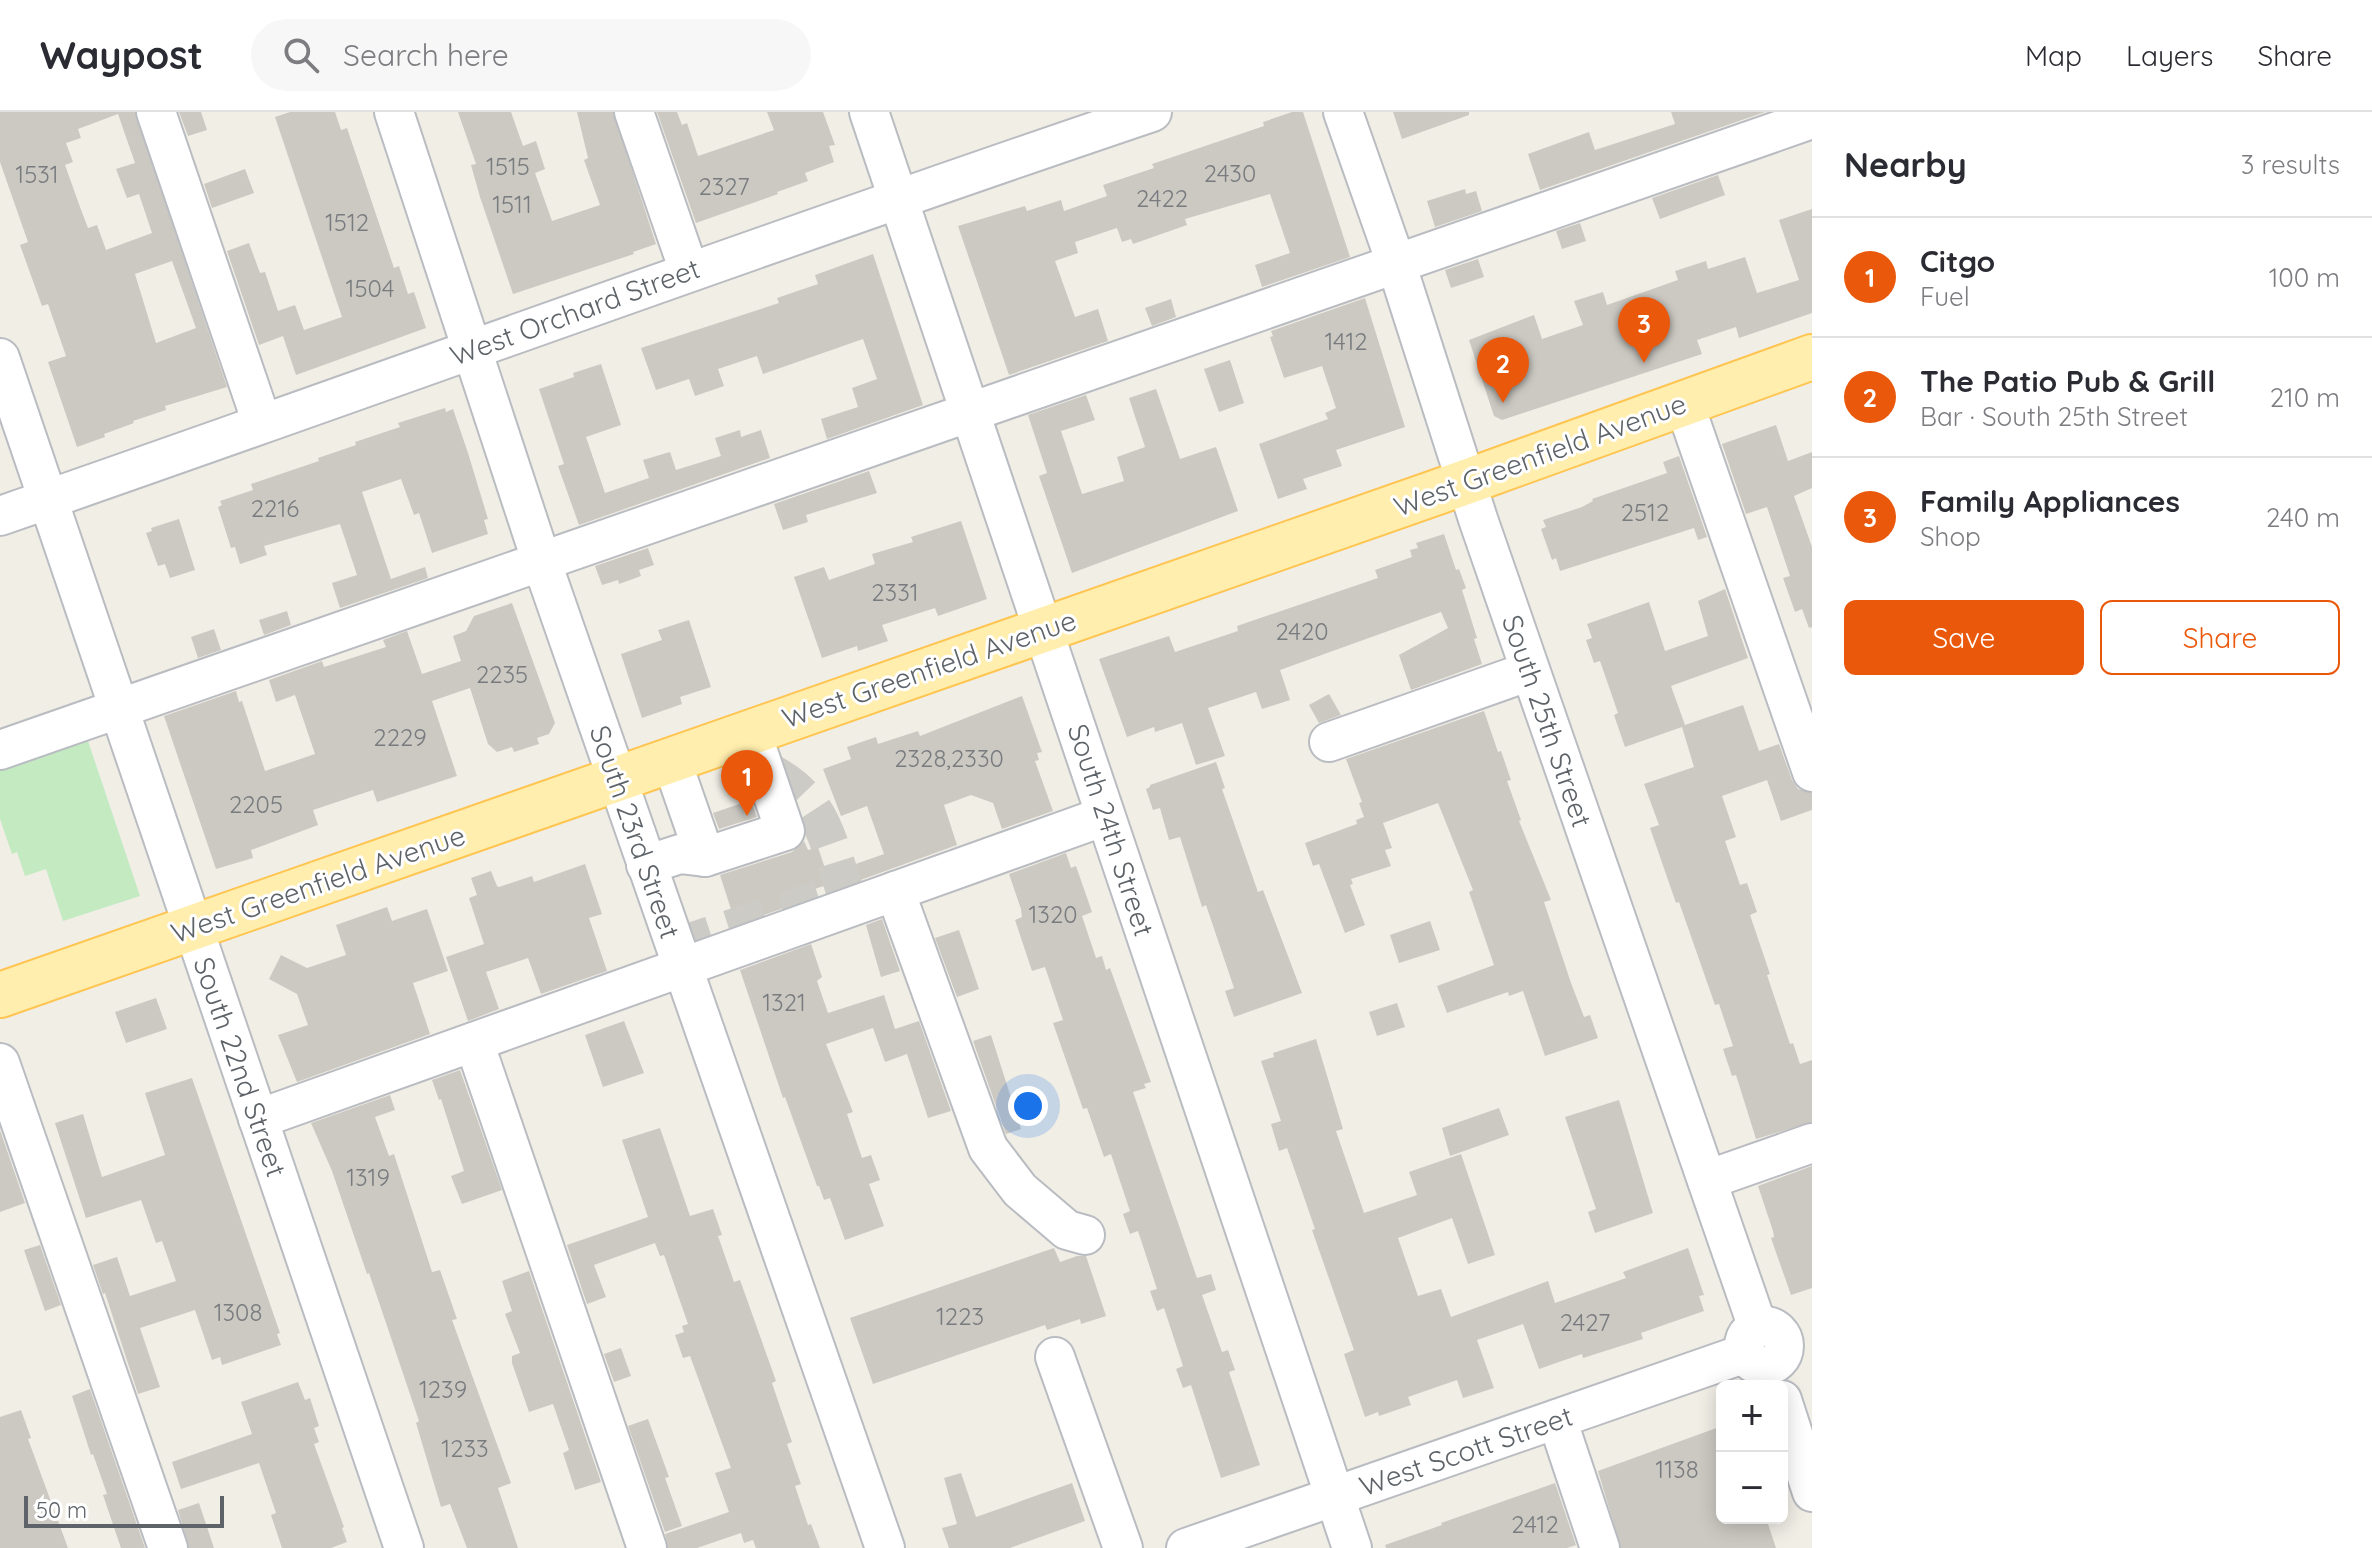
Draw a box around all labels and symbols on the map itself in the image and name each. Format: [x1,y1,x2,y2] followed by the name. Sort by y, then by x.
[486,151,530,181] house number: 1515
[1204,158,1256,188] house number: 2430
[15,159,59,189] house number: 1531
[698,171,750,201] house number: 2327
[1136,183,1188,213] house number: 2422
[492,189,532,219] house number: 1511
[325,207,369,237] house number: 1512
[445,250,704,373] street label: West Orchard Street
[346,273,394,303] house number: 1504
[1618,297,1670,363] pin: 3
[1324,326,1368,356] house number: 1412
[1477,337,1529,403] pin: 2
[1389,385,1691,524] street label: West Greenfield Avenue
[251,493,299,523] house number: 2216
[1621,497,1669,527] house number: 2512
[871,577,919,607] house number: 2331
[777,602,1080,735] street label: West Greenfield Avenue
[1495,610,1600,831] street label: South 25th Street
[1275,616,1329,646] house number: 2420
[476,659,528,689] house number: 2235
[1061,719,1162,940] street label: South 24th Street
[583,721,688,943] street label: South 23rd Street
[373,722,427,752] house number: 2229
[894,743,1004,773] house number: 2328,2330
[721,750,773,816] pin: 1
[229,789,283,819] house number: 2205
[166,817,469,950] street label: West Greenfield Avenue
[1028,899,1078,929] house number: 1320
[186,952,294,1181] street label: South 22nd Street
[762,987,806,1017] house number: 1321
[1008,1086,1048,1126] your location
[346,1162,390,1192] house number: 1319
[214,1297,262,1327] house number: 1308
[936,1301,984,1331] house number: 1223
[1560,1307,1610,1337] house number: 2427
[419,1374,467,1404] house number: 1239
[1355,1398,1577,1503] street label: West Scott Street
[441,1433,489,1463] house number: 1233
[1655,1454,1699,1484] house number: 1138
[24,1492,224,1528] scale bar
[1511,1509,1559,1539] house number: 2412

